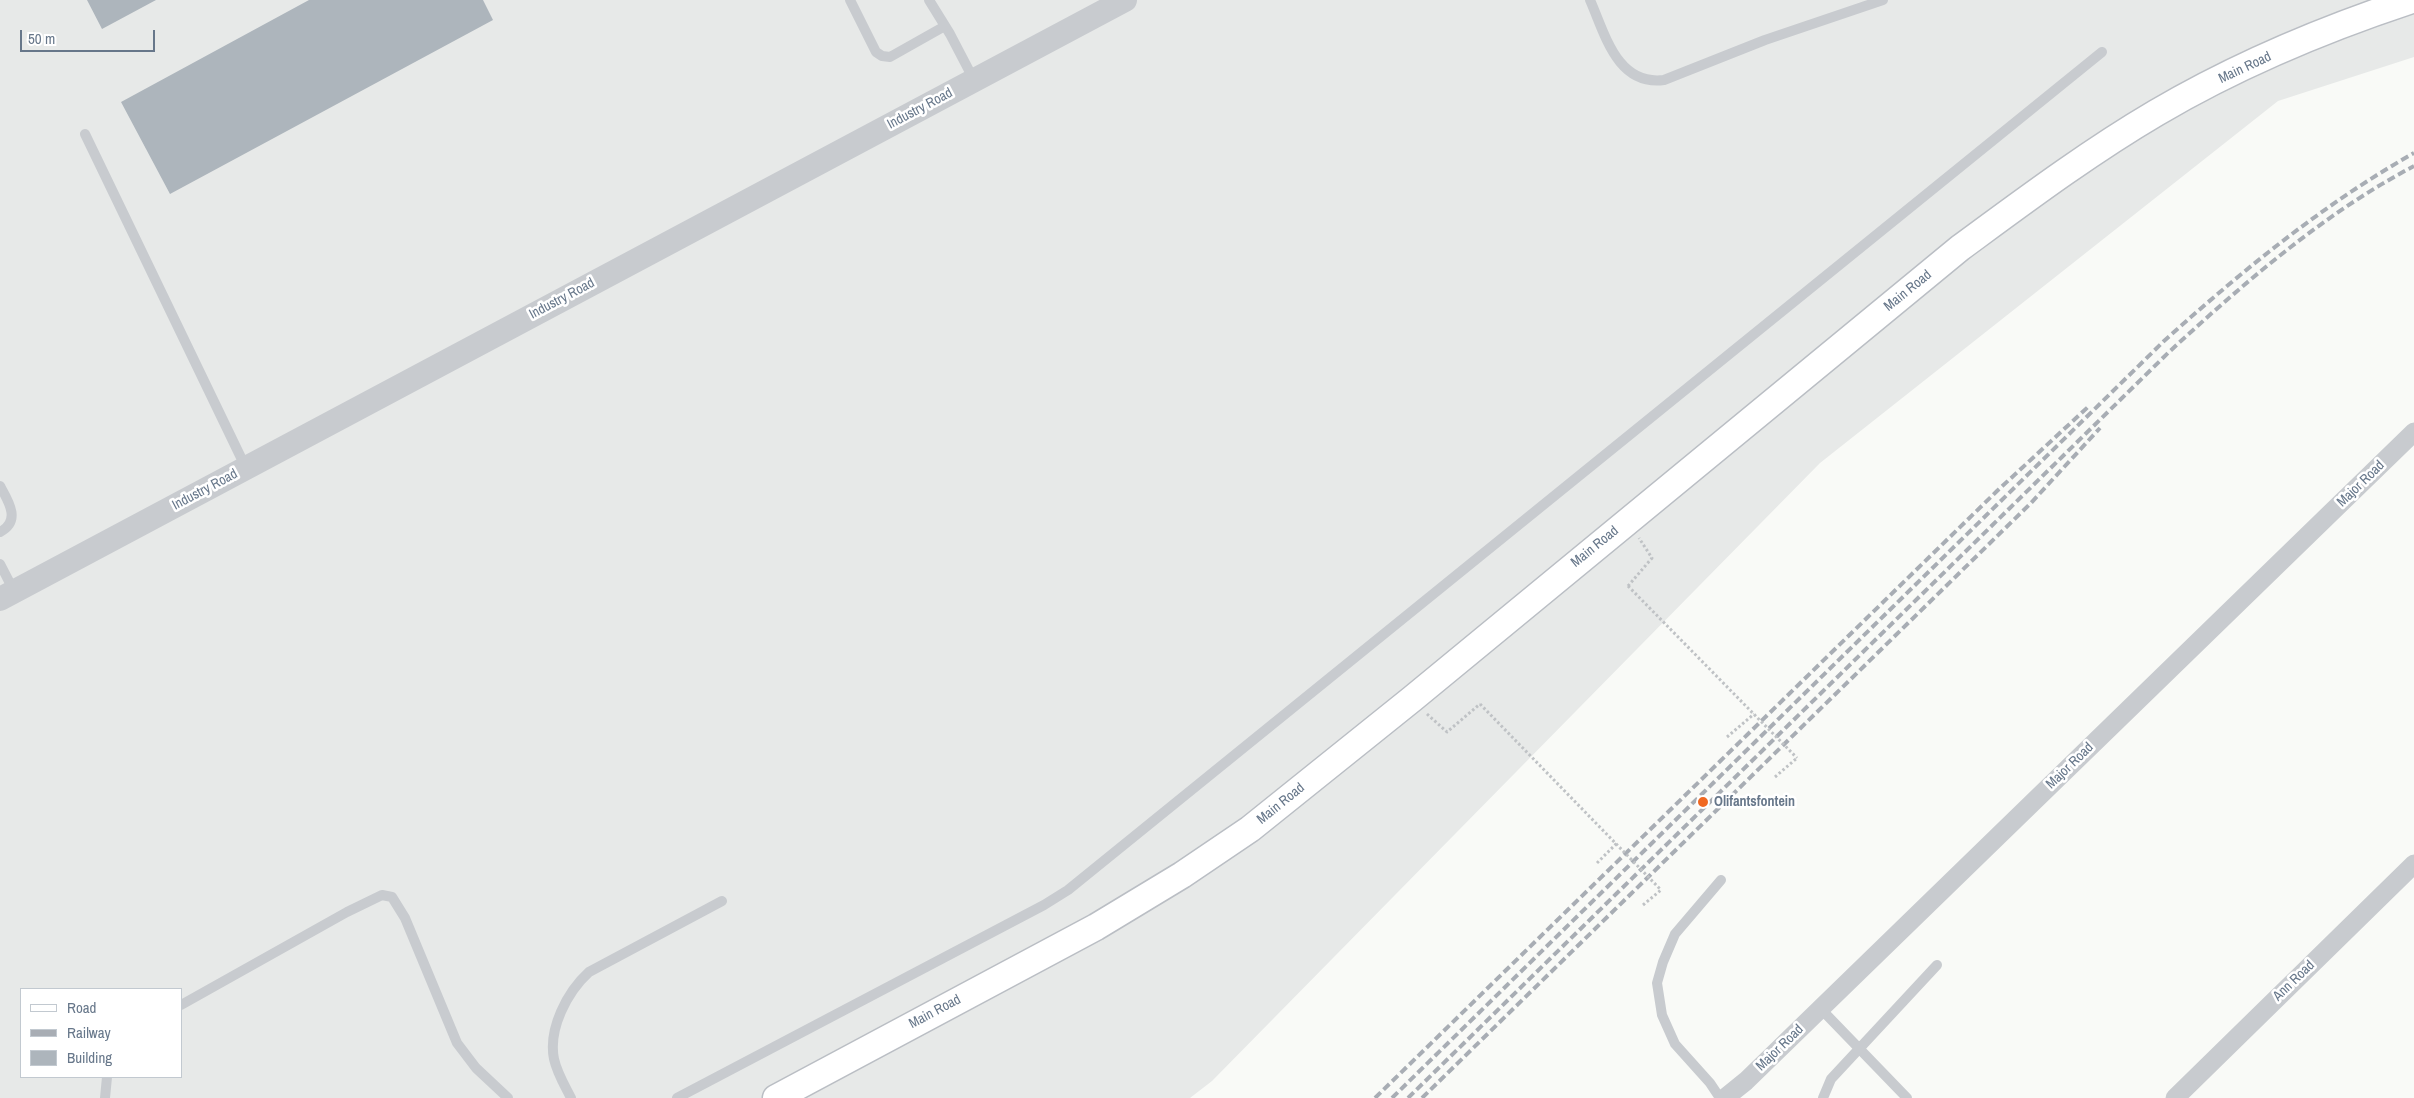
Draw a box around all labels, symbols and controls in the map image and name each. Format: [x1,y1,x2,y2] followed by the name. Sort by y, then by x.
[22,20,158,52] scale bar
[28,28,55,49] text: 50 m
[2216,49,2274,87] street label: Main Road
[885,85,955,133] street label: Industry Road
[1881,267,1935,315] street label: Main Road
[527,275,597,323] street label: Industry Road
[2334,457,2388,511] street label: Major Road
[170,466,240,514] street label: Industry Road
[1568,523,1622,571] street label: Main Road
[2043,739,2097,793] street label: Major Road
[1254,780,1308,828] street label: Main Road
[1714,794,1795,810] place label: Olifantsfontein
[1696,795,1710,809] marker: Olifantsfontein
[2270,957,2318,1005] street label: Ann Road
[20,988,182,1078] legend
[906,991,964,1033] street label: Main Road
[67,997,96,1018] text: Road
[1753,1021,1807,1075] street label: Major Road
[67,1022,111,1043] text: Railway
[67,1047,112,1068] text: Building

